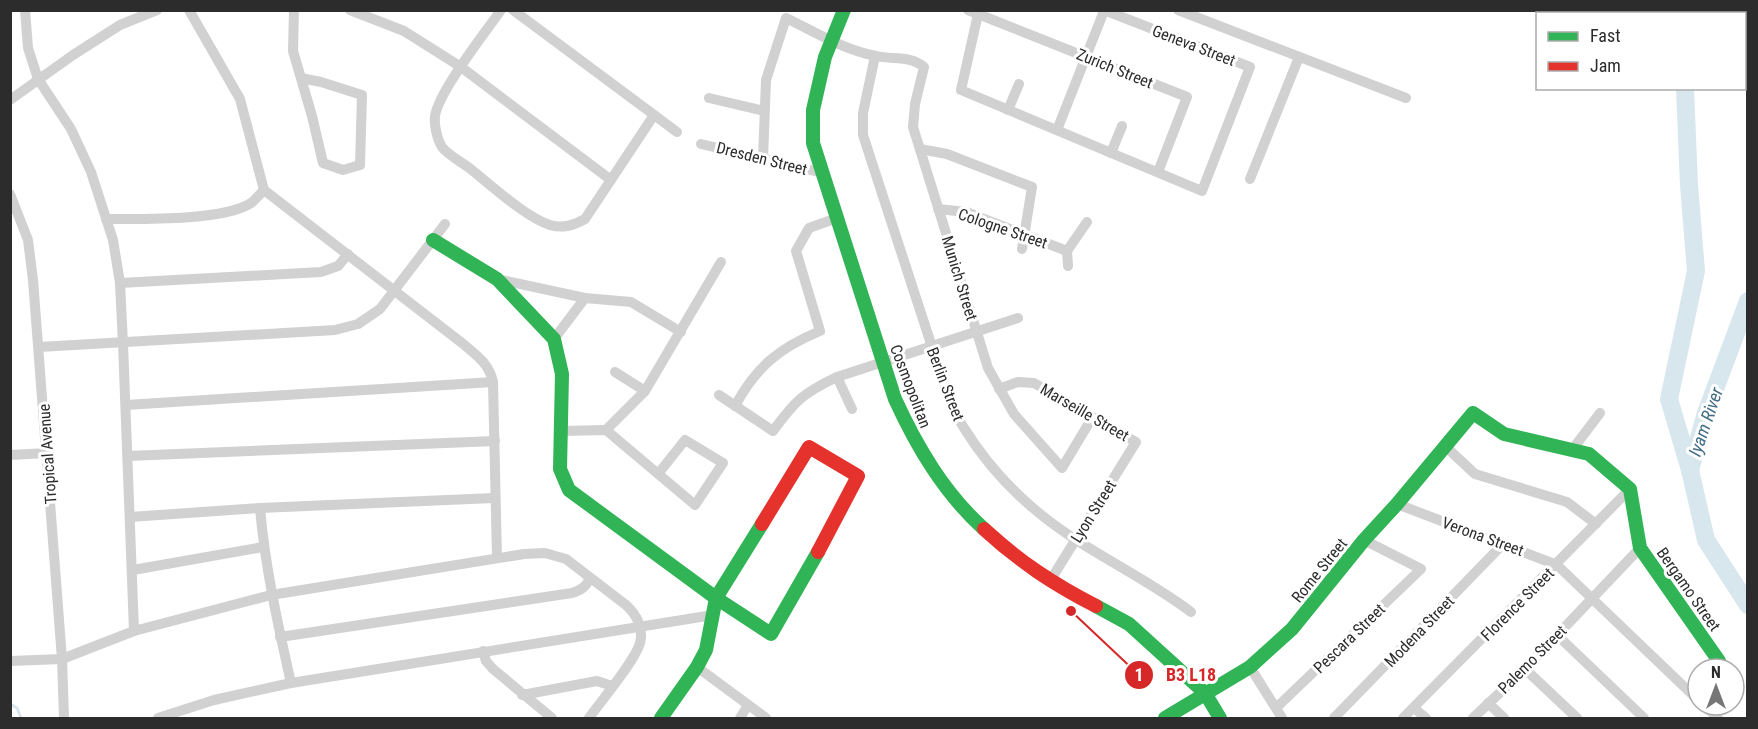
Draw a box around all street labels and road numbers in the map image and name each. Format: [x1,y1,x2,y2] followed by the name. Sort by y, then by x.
[1149,21,1238,70] street label: Geneva Street
[1074,45,1156,93] street label: Zurich Street
[714,138,810,179] street label: Dresden Street
[956,204,1050,253] street label: Cologne Street
[938,234,981,323] street label: Munich Street
[886,342,935,431] street label: Cosmopolitan
[923,345,968,424] street label: Berlin Street
[1037,379,1133,446] street label: Marseille Street
[35,403,60,505] street label: Tropical Avenue
[1067,476,1120,546] street label: Lyon Street
[1439,513,1526,560] street label: Verona Street
[1288,534,1351,606] street label: Rome Street
[1653,544,1725,635] street label: Bergamo Street
[1477,564,1558,645] street label: Florence Street
[1381,591,1458,671] street label: Modena Street
[1310,599,1389,677] street label: Pescara Street
[1494,621,1571,697] street label: Palemo Street

